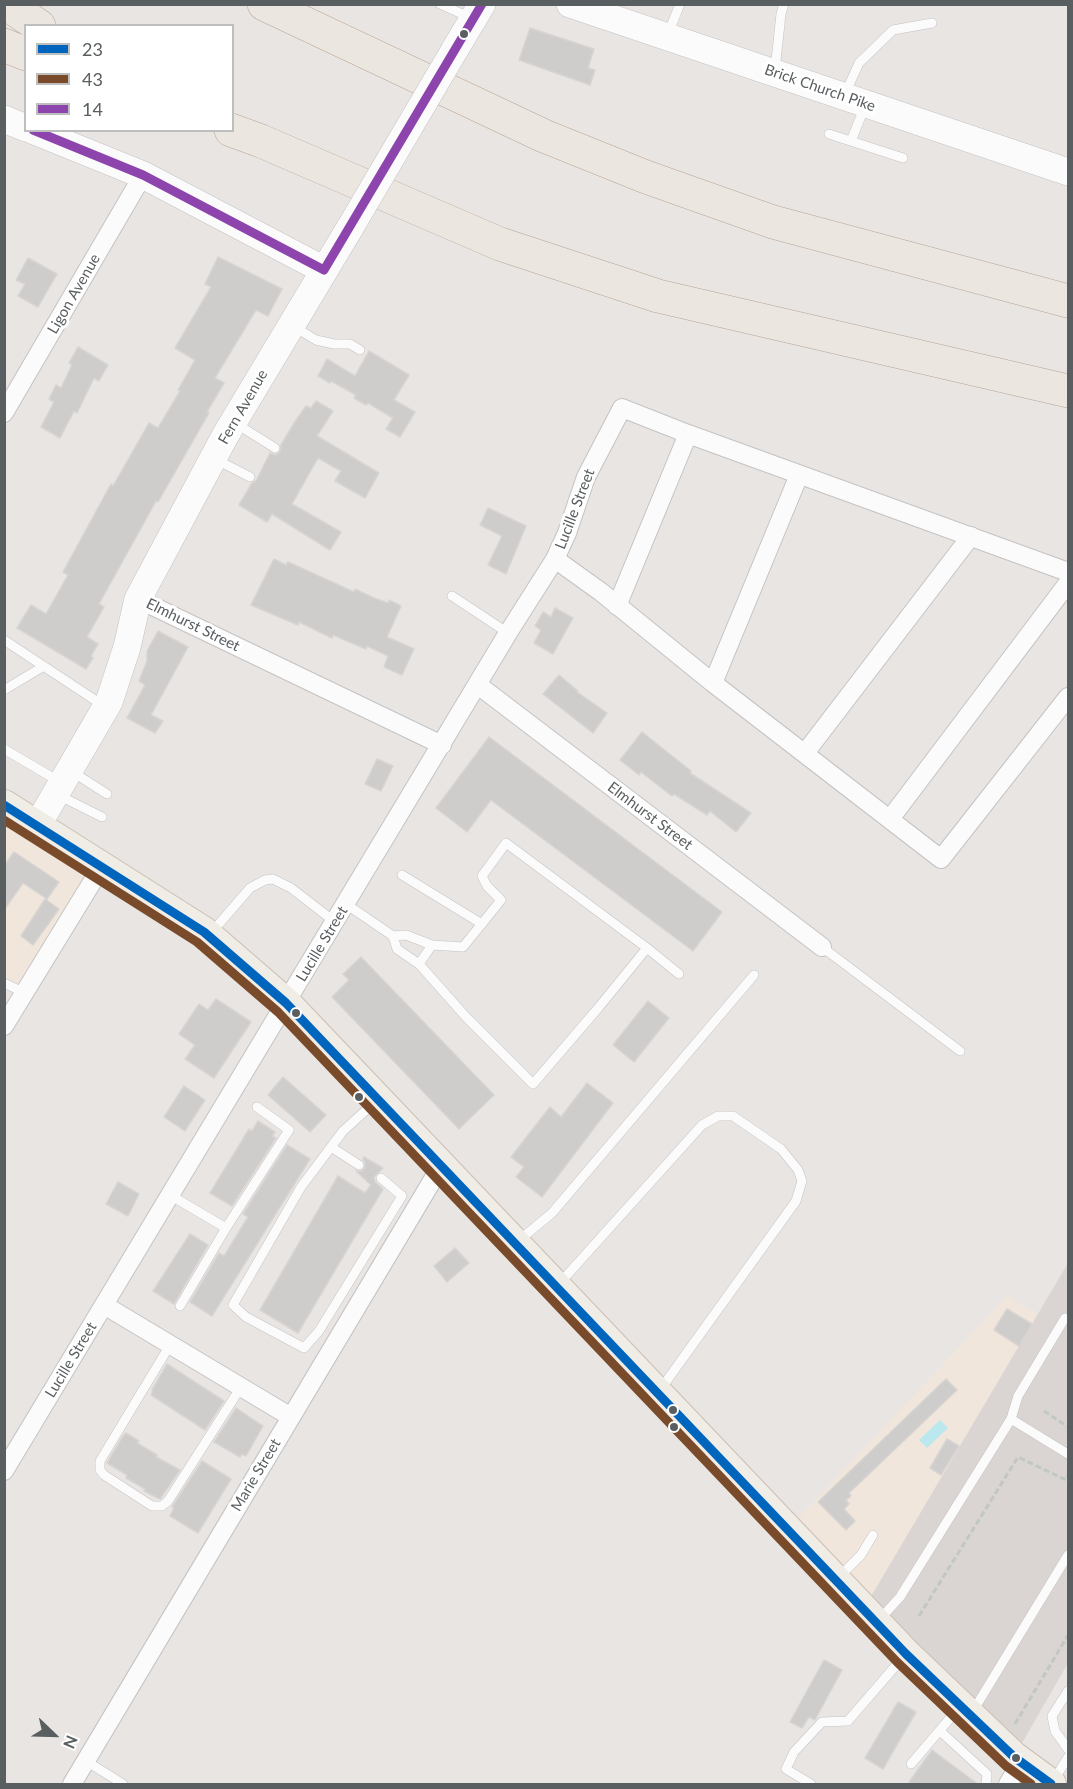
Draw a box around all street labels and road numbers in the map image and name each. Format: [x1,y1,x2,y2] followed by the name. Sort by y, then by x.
[762,61,878,115] street label: Brick Church Pike
[44,251,104,337] street label: Ligon Avenue
[214,367,272,447] street label: Fern Avenue
[551,466,599,552] street label: Lucille Street
[143,595,243,655] street label: Elmhurst Street
[604,778,696,854] street label: Elmhurst Street
[292,903,352,985] street label: Lucille Street
[41,1319,101,1401] street label: Lucille Street
[227,1435,285,1515] street label: Marie Street

